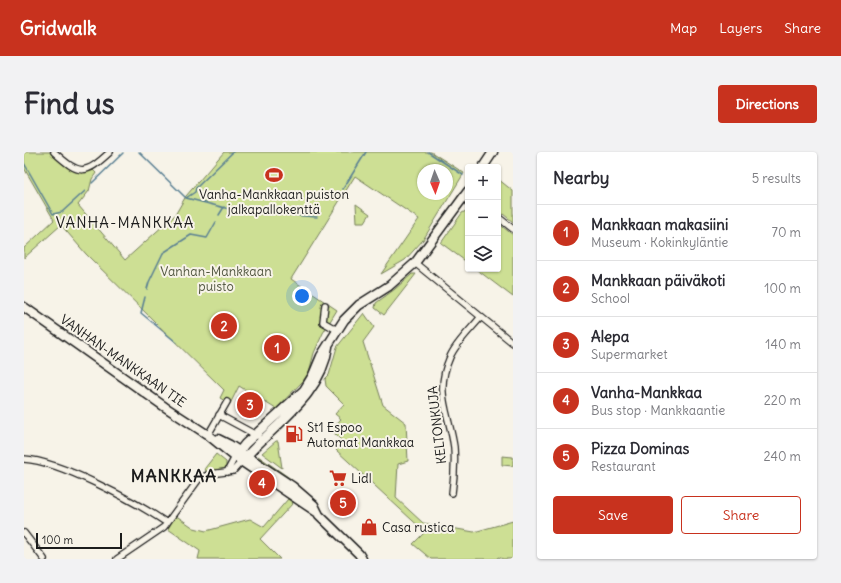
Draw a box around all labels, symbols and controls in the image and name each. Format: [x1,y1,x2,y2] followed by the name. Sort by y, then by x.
[20,16,97,40] text: Gridwalk
[670,19,697,37] text: Map
[719,19,762,37] text: Layers
[784,19,821,37] text: Share
[718,85,817,123] button: Directions
[24,86,115,122] text: Find us
[417,164,453,200] north arrow
[465,164,501,272] map controls
[465,164,501,200] button: +
[264,165,284,185] sports icon: Vanha-Mankkaan puiston jalkapallokenttä
[553,167,609,189] text: Nearby
[752,170,801,187] text: 5 results
[199,186,349,218] place label: Vanha-Mankkaan puiston jalkapallokenttä
[465,200,501,236] button: −
[56,213,194,232] district label: VANHA-MANKKAA
[591,215,728,234] text: Mankkaan makasiini
[563,224,569,241] text: 1
[772,224,801,241] text: 70 m
[591,234,728,251] text: Museum · Kokinkyläntie
[465,236,501,272] button: layers
[160,263,272,295] park label: Vanhan-Mankkaan puisto
[591,271,725,290] text: Mankkaan päiväkoti
[562,280,570,297] text: 2
[764,280,801,297] text: 100 m
[292,286,312,306] your location
[591,290,630,307] text: School
[57,311,190,411] street label: VANHAN-MANKKAAN TIE
[211,311,237,341] pin: 2
[591,327,629,346] text: Alepa
[264,333,290,363] pin: 1
[562,336,570,353] text: 3
[765,336,801,353] text: 140 m
[591,346,668,363] text: Supermarket
[591,383,702,402] text: Vanha-Mankkaa
[424,385,450,465] street label: KELTONKUJA
[237,390,263,420] pin: 3
[562,392,570,409] text: 4
[764,392,801,409] text: 220 m
[591,402,725,419] text: Bus stop · Mankkaantie
[307,419,414,451] place label: St1 Espoo Automat Mankkaa
[284,424,304,444] fuel station icon: St1 Espoo Automat Mankkaa
[591,439,689,458] text: Pizza Dominas
[562,448,570,465] text: 5
[764,448,801,465] text: 240 m
[591,458,656,475] text: Restaurant
[131,465,217,487] district label: MANKKAA
[249,468,275,498] pin: 4
[328,468,348,488] supermarket icon: Lidl
[351,470,372,487] place label: Lidl
[330,488,356,518] pin: 5
[553,496,673,534] button: Save
[681,496,801,534] button: Share
[359,517,379,537] shop icon: Casa rustica
[382,519,454,536] place label: Casa rustica
[36,531,122,550] scale bar
[42,533,73,547] text: 100 m

